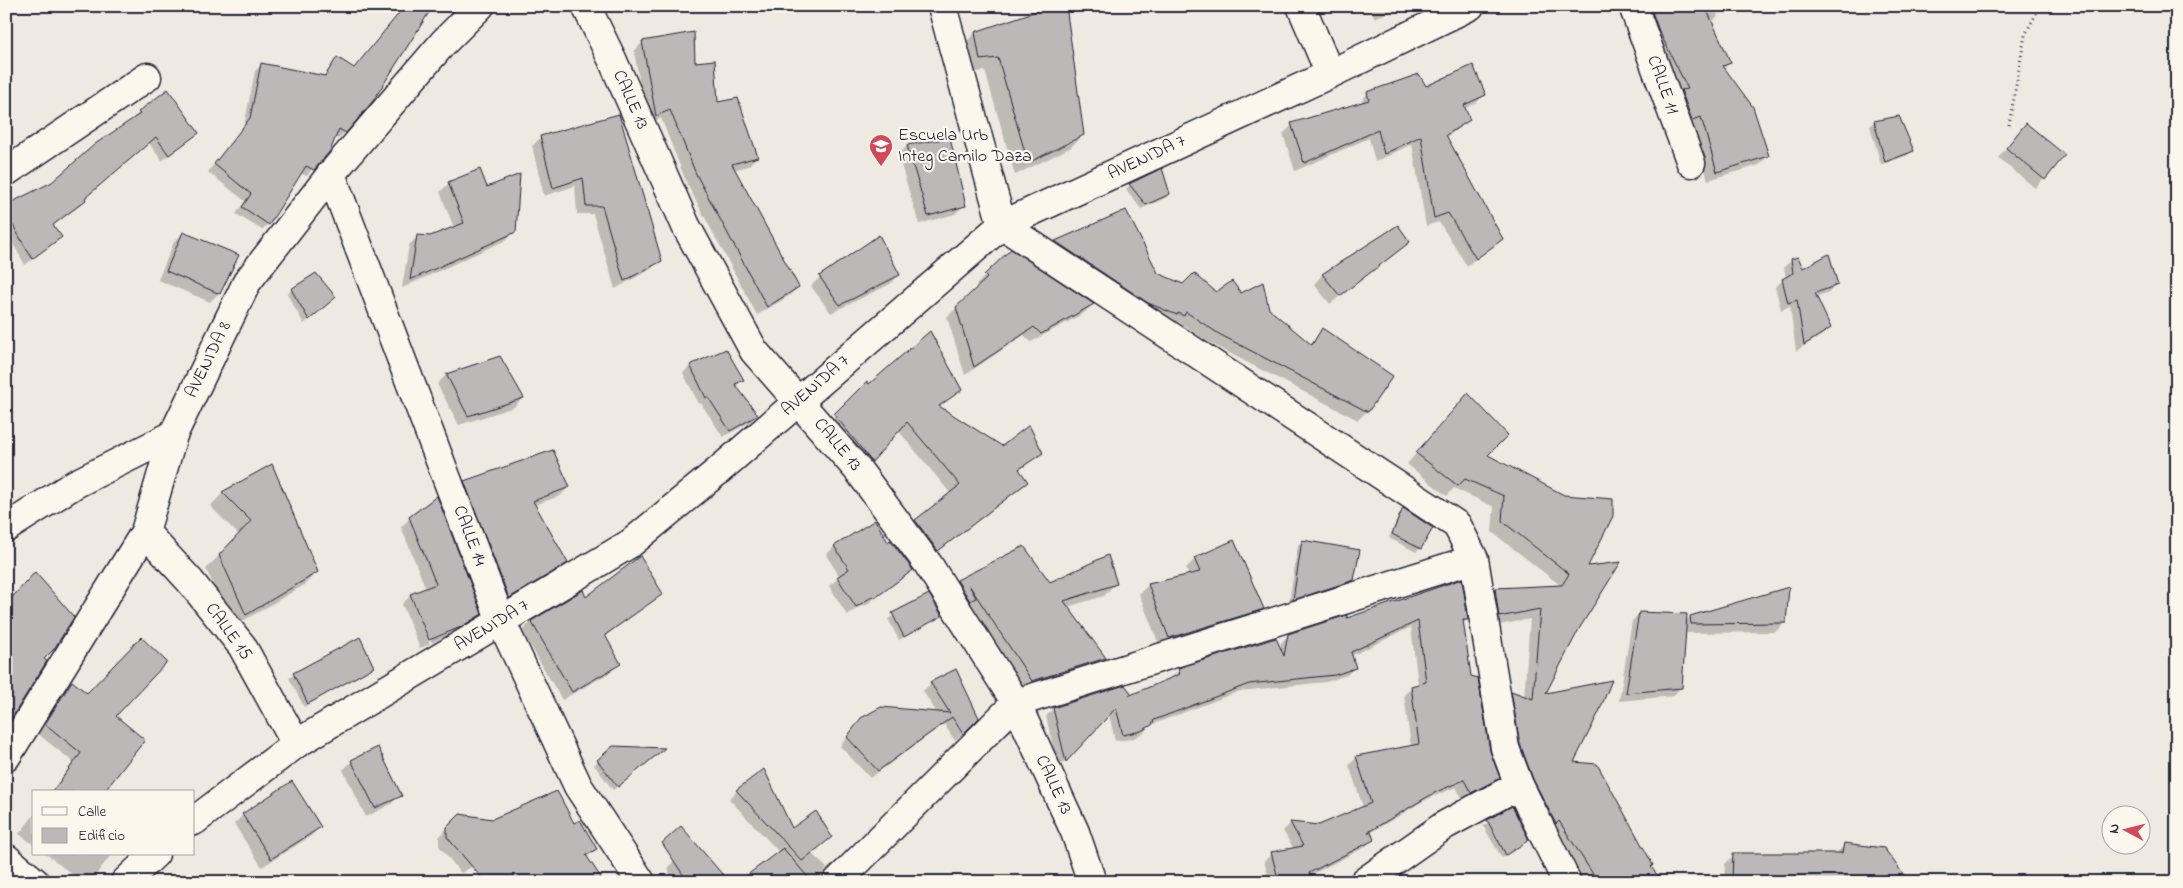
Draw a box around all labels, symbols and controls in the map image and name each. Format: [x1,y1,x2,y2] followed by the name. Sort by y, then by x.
[1639,52,1685,118] street label: CALLE 11
[605,66,655,134] street label: CALLE 13
[898,123,1032,171] place label: Escuela Urb Integ Camilo Daza
[1104,128,1191,187] street label: AVENIDA 7
[868,133,894,167] school or university icon: Escuela Urb Integ Camilo Daza
[179,317,239,403] street label: AVENIDA 8
[776,349,856,423] street label: AVENIDA 7
[807,413,867,477] street label: CALLE 13
[446,502,493,571] street label: CALLE 14
[450,593,535,659] street label: AVENIDA 7
[198,598,258,666] street label: CALLE 15
[1028,751,1078,819] street label: CALLE 13
[32,790,195,856] legend
[78,801,106,823] text: Calle
[2100,806,2150,856] north arrow
[2104,823,2126,835] text: N
[78,825,125,847] text: Edificio

